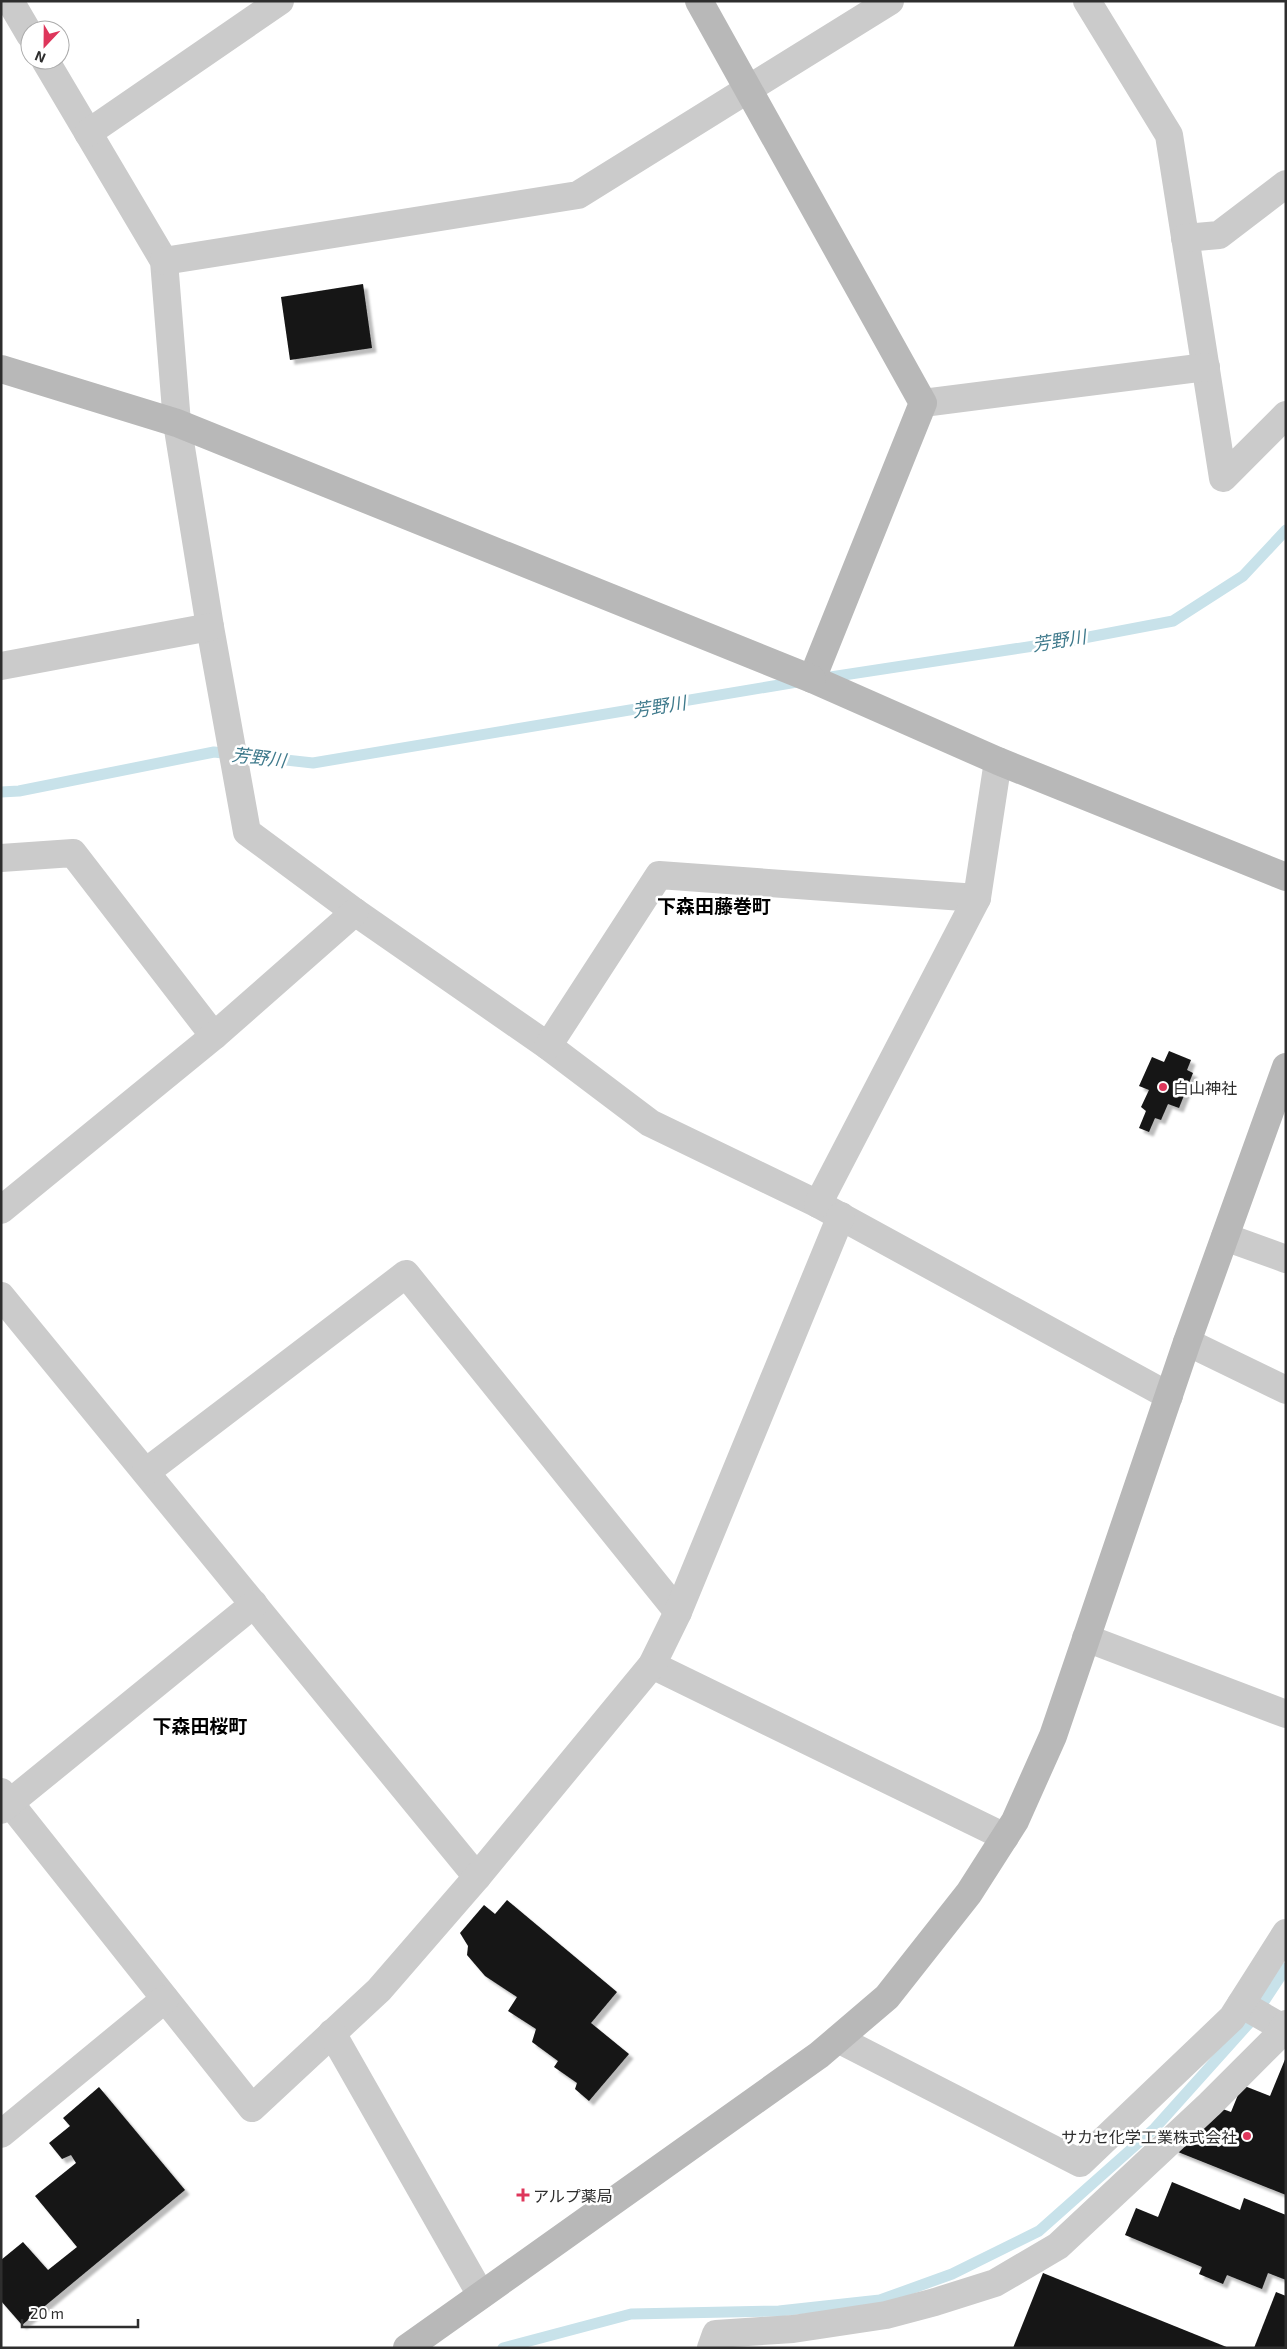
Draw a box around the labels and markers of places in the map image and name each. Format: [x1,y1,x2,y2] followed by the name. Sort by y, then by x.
[1173,1078,1237,1097] place label: 白山神社
[1157,1081,1169,1093] marker: 白山神社
[1061,2127,1237,2146] place label: サカセ化学工業株式会社
[1241,2130,1253,2142] marker: サカセ化学工業株式会社
[533,2186,613,2205] place label: アルプ薬局
[517,2189,529,2201] marker: アルプ薬局

